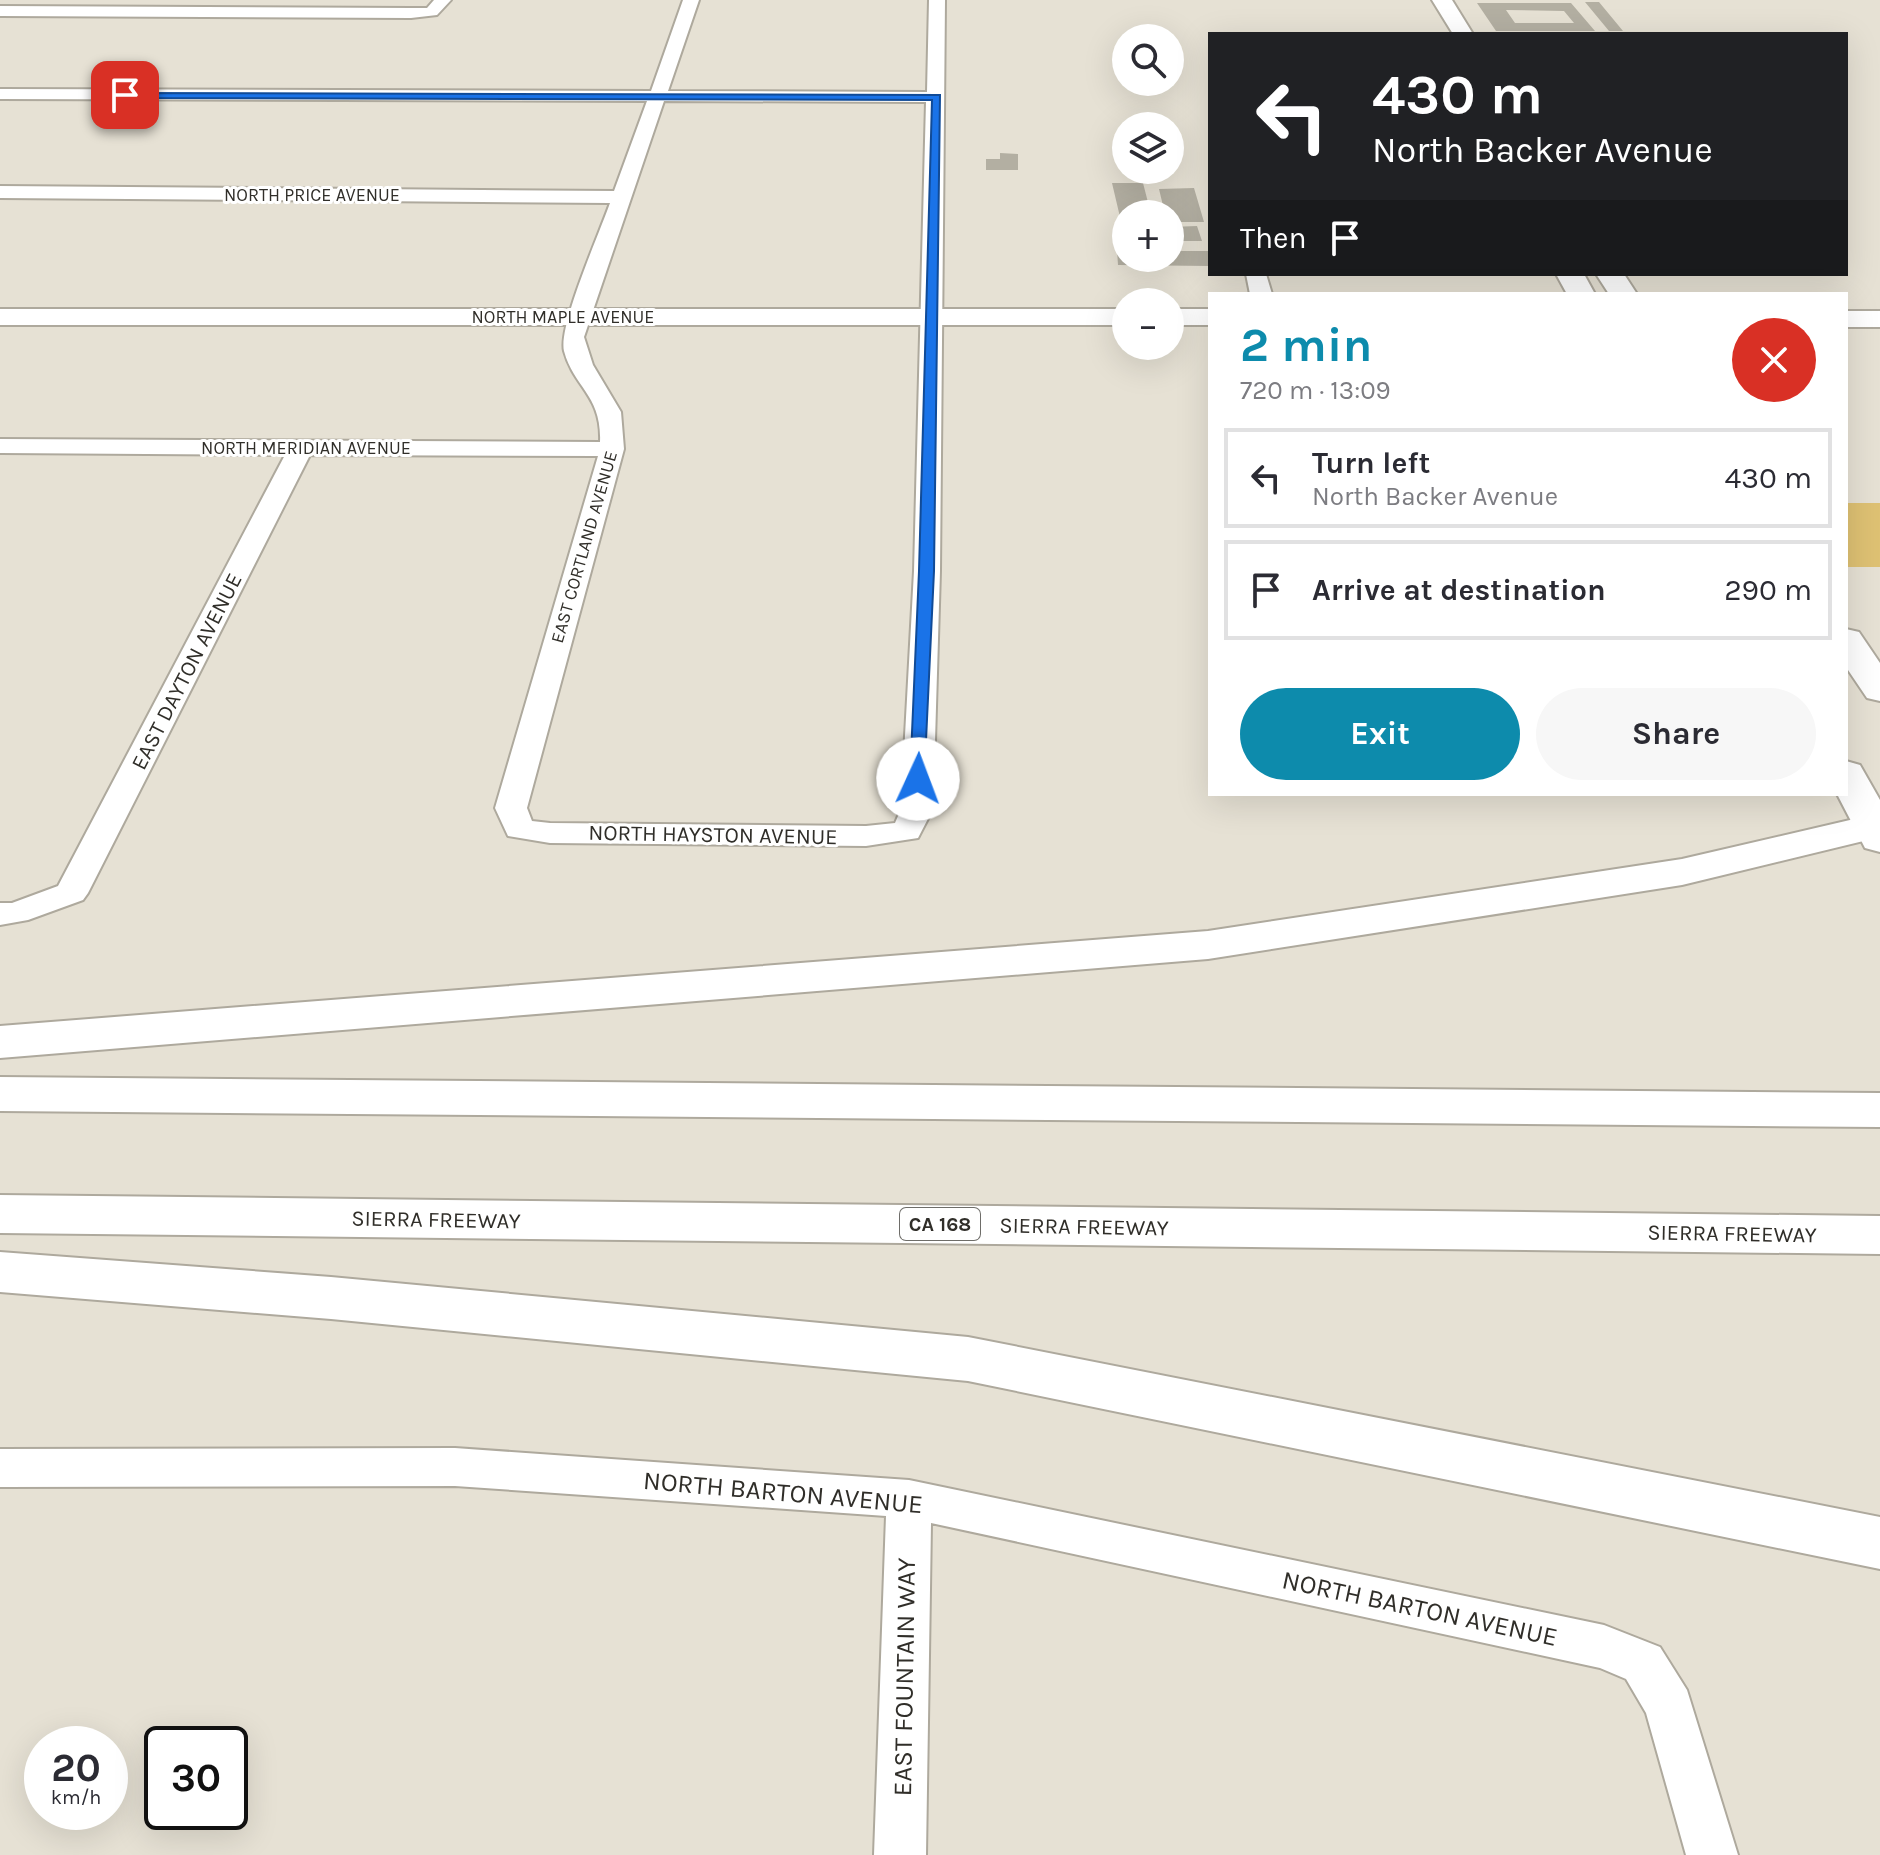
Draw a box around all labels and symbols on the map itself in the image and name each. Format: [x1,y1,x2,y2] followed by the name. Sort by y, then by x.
[91,61,159,129] pin
[224,184,400,206] street label: NORTH PRICE AVENUE
[472,306,654,328] street label: NORTH MAPLE AVENUE
[201,437,411,459] street label: NORTH MERIDIAN AVENUE
[546,448,622,646] street label: EAST CORTLAND AVENUE
[126,569,248,774] street label: EAST DAYTON AVENUE
[876,737,960,821] position arrow
[588,820,838,850] street label: NORTH HAYSTON AVENUE
[351,1206,521,1234] street label: SIERRA FREEWAY
[900,1208,980,1240] road number: CA 168
[999,1213,1169,1241] street label: SIERRA FREEWAY
[1647,1220,1817,1248] street label: SIERRA FREEWAY
[642,1465,924,1520] street label: NORTH BARTON AVENUE
[887,1557,922,1797] street label: EAST FOUNTAIN WAY
[1279,1564,1560,1653] street label: NORTH BARTON AVENUE
[144,1726,248,1830] speed limit sign: 30

